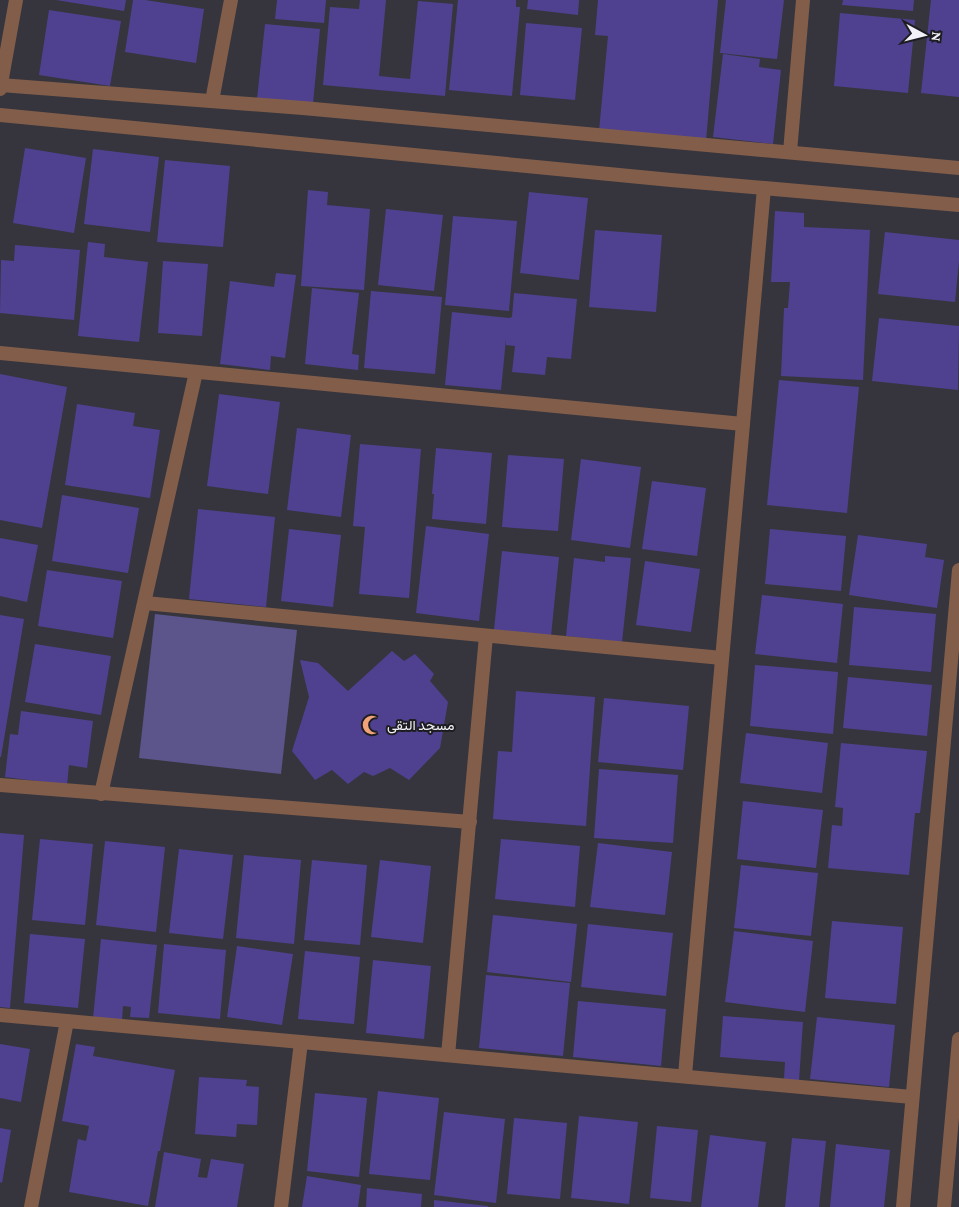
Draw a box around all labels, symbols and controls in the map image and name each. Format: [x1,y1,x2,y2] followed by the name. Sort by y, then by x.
[899,10,949,60] north arrow
[928,31,945,43] text: N
[361,714,383,736] mosque icon: مسجد التقى
[387,717,455,734] place label: مسجد التقى

